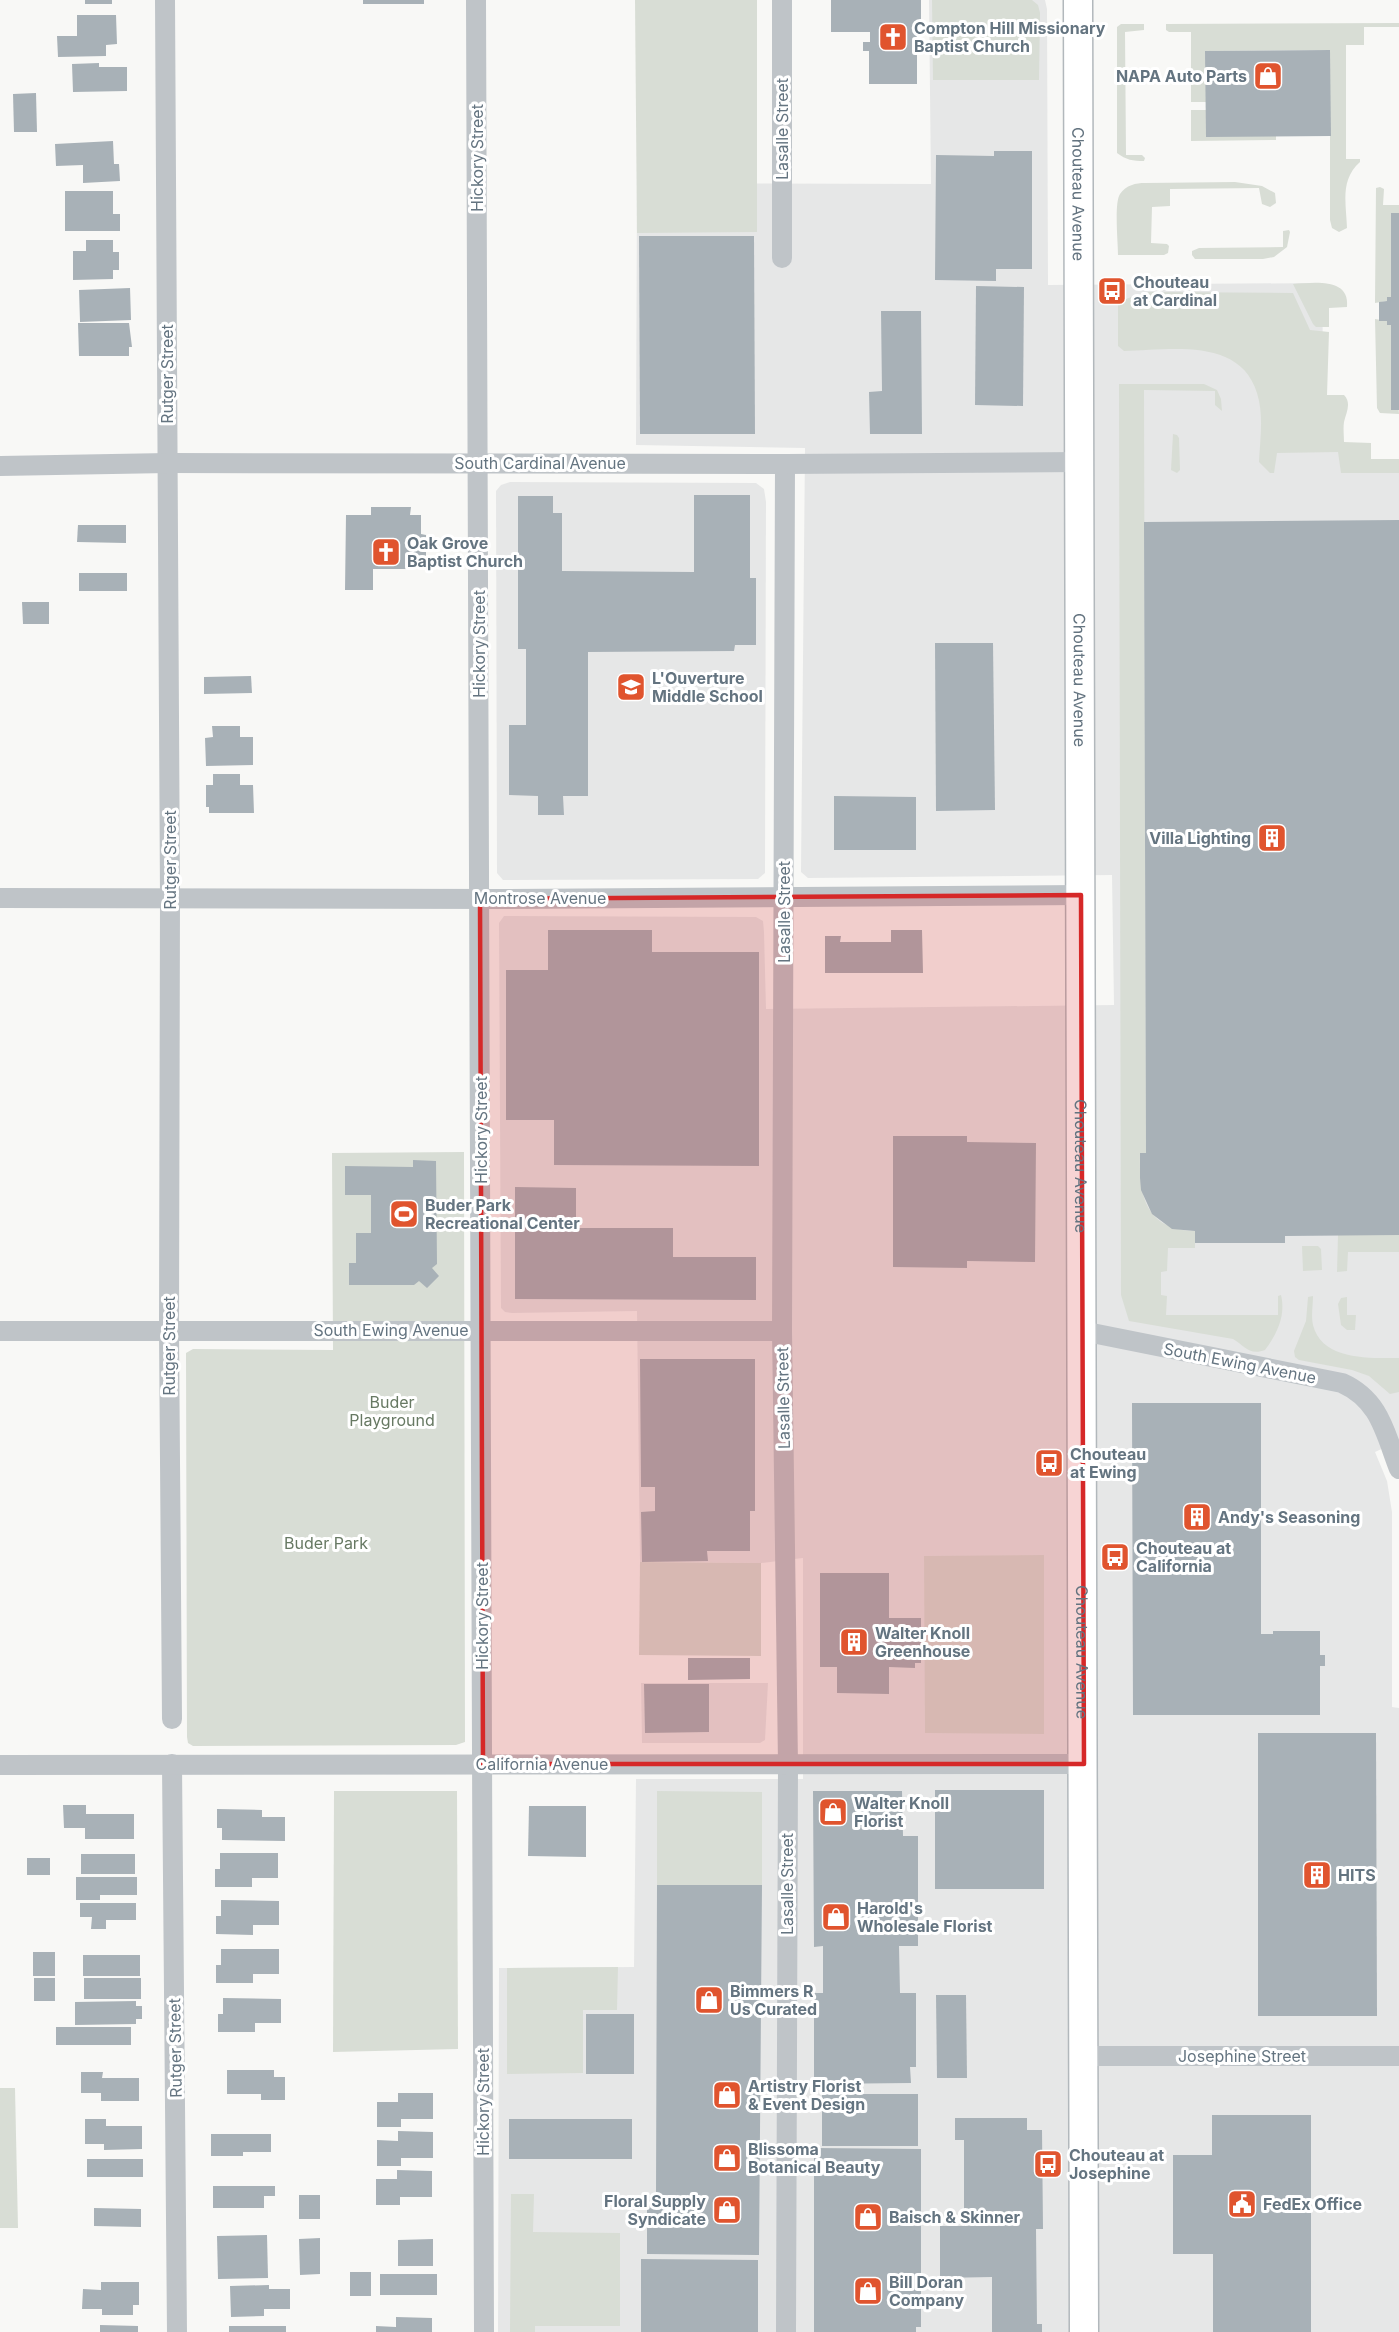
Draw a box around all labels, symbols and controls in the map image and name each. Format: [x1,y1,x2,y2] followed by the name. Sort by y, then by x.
[914,18,1106,56] place label: Compton Hill Missionary Baptist Church
[877,21,909,53] church icon: Compton Hill Missionary Baptist Church
[1252,60,1284,92] shop icon: NAPA Auto Parts
[1116,66,1247,86] place label: NAPA Auto Parts
[772,78,792,180] street label: Lasalle Street
[467,104,487,212] street label: Hickory Street
[1068,127,1089,261] street label: Chouteau Avenue
[1133,272,1217,310] place label: Chouteau at Cardinal
[1096,275,1128,307] bus stop icon: Chouteau at Cardinal
[157,324,177,424] street label: Rutger Street
[454,453,626,473] street label: South Cardinal Avenue
[407,533,523,571] place label: Oak Grove Baptist Church
[370,536,402,568] church icon: Oak Grove Baptist Church
[469,590,489,698] street label: Hickory Street
[1070,613,1090,747] street label: Chouteau Avenue
[652,668,763,706] place label: L'Ouverture Middle School
[615,671,647,703] school or university icon: L'Ouverture Middle School
[160,810,180,910] street label: Rutger Street
[1256,822,1288,854] building icon: Villa Lighting
[1149,828,1251,848] place label: Villa Lighting
[774,861,794,963] street label: Lasalle Street
[474,888,606,908] street label: Montrose Avenue
[471,1076,491,1184] street label: Hickory Street
[1071,1099,1091,1233] street label: Chouteau Avenue
[425,1195,580,1233] place label: Buder Park Recreational Center
[388,1198,420,1230] sports icon: Buder Park Recreational Center
[159,1296,179,1396] street label: Rutger Street
[313,1320,469,1340] street label: South Ewing Avenue
[1162,1338,1318,1388] street label: South Ewing Avenue
[772,1347,794,1449] street label: Lasalle Street
[349,1392,435,1430] park label: Buder Playground
[1070,1444,1146,1482] place label: Chouteau at Ewing
[1033,1447,1065,1479] bus stop icon: Chouteau at Ewing
[1181,1501,1213,1533] building icon: Andy's Seasoning
[1218,1507,1360,1527] place label: Andy's Seasoning
[284,1533,368,1553] park label: Buder Park
[1136,1538,1231,1576] place label: Chouteau at California
[1099,1541,1131,1573] bus stop icon: Chouteau at California
[472,1562,492,1670] street label: Hickory Street
[1072,1585,1092,1719] street label: Chouteau Avenue
[875,1623,970,1661] place label: Walter Knoll Greenhouse
[838,1626,870,1658] building icon: Walter Knoll Greenhouse
[476,1754,608,1774] street label: California Avenue
[854,1793,949,1831] place label: Walter Knoll Florist
[817,1796,849,1828] shop icon: Walter Knoll Florist
[777,1833,797,1935] street label: Lasalle Street
[1301,1859,1333,1891] building icon: HITS
[1338,1865,1376,1885] place label: HITS
[857,1898,993,1936] place label: Harold's Wholesale Florist
[820,1901,852,1933] shop icon: Harold's Wholesale Florist
[730,1981,817,2019] place label: Bimmers R Us Curated
[693,1984,725,2016] shop icon: Bimmers R Us Curated
[164,1998,186,2098] street label: Rutger Street
[1178,2046,1306,2066] street label: Josephine Street
[473,2048,493,2156] street label: Hickory Street
[748,2076,865,2114] place label: Artistry Florist & Event Design
[711,2079,743,2111] shop icon: Artistry Florist & Event Design
[748,2139,881,2177] place label: Blissoma Botanical Beauty
[711,2142,743,2174] shop icon: Blissoma Botanical Beauty
[1069,2145,1164,2183] place label: Chouteau at Josephine
[1032,2148,1064,2180] bus stop icon: Chouteau at Josephine
[1226,2188,1258,2220] public building icon: FedEx Office
[604,2191,706,2229] place label: Floral Supply Syndicate
[711,2194,743,2226] shop icon: Floral Supply Syndicate
[1263,2194,1362,2214] place label: FedEx Office
[852,2201,884,2233] shop icon: Baisch & Skinner
[889,2207,1020,2227] place label: Baisch & Skinner
[889,2272,964,2310] place label: Bill Doran Company
[852,2275,884,2307] shop icon: Bill Doran Company

